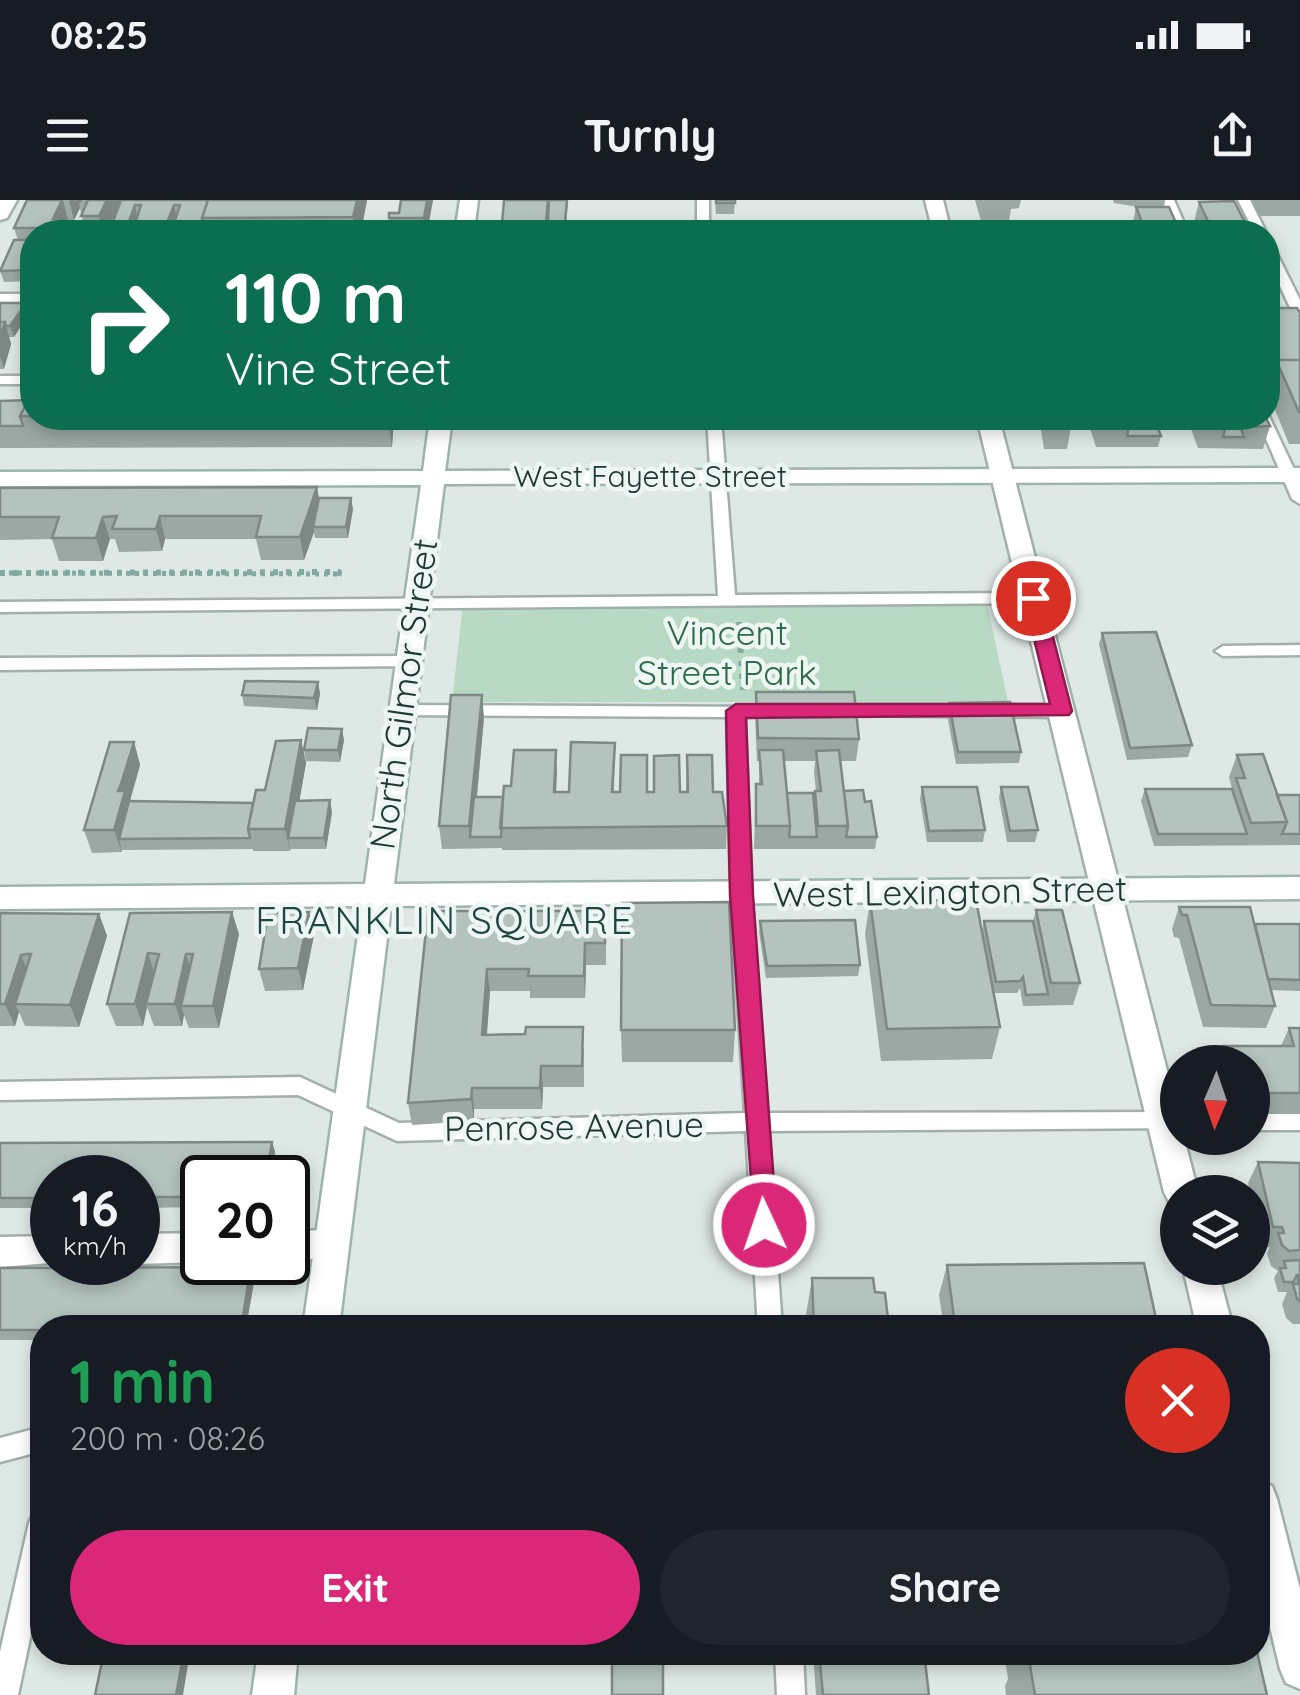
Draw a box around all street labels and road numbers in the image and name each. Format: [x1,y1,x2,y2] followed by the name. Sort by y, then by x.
[513,457,787,495] street label: West Fayette Street
[359,536,447,852] street label: North Gilmor Street
[773,866,1127,916] street label: West Lexington Street
[444,1102,704,1150] street label: Penrose Avenue

